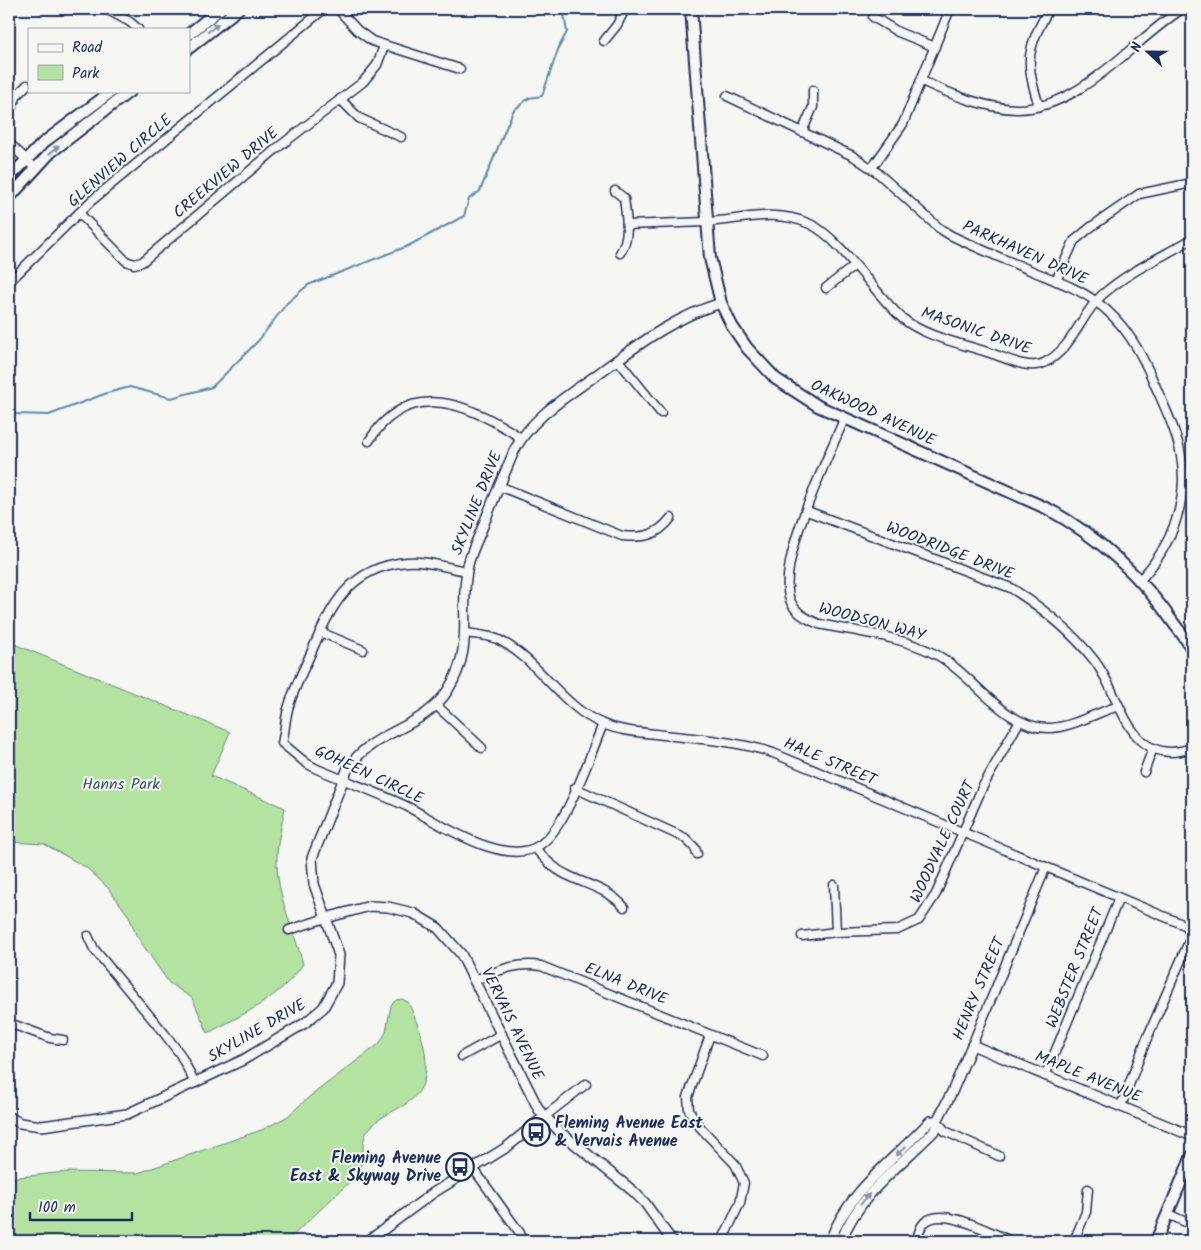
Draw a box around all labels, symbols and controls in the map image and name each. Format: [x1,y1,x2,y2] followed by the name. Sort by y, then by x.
[207,23,220,34] one-way arrow
[28,28,190,92] legend
[1124,28,1174,78] north arrow
[72,36,103,60] text: Road
[1125,39,1149,56] text: N
[72,62,100,86] text: Park
[62,108,179,214] street label: GLENVIEW CIRCLE
[168,121,285,225] street label: CREEKVIEW DRIVE
[48,144,60,156] one-way arrow
[958,214,1092,292] street label: PARKHAVEN DRIVE
[918,300,1035,362] street label: MASONIC DRIVE
[806,373,940,453] street label: OAKWOOD AVENUE
[445,447,509,559] street label: SKYLINE DRIVE
[882,515,1018,587] street label: WOODRIDGE DRIVE
[816,596,929,648] street label: WOODSON WAY
[780,731,882,793] street label: HALE STREET
[310,739,428,811] street label: GOHEEN CIRCLE
[82,772,160,797] park label: Hanns Park
[904,776,983,907] street label: WOODVALE COURT
[1039,903,1111,1032] street label: WEBSTER STREET
[946,932,1012,1044] street label: HENRY STREET
[581,956,672,1012] street label: ELNA DRIVE
[474,963,550,1085] street label: VERVAIS AVENUE
[203,992,311,1069] street label: SKYLINE DRIVE
[1031,1044,1146,1110] street label: MAPLE AVENUE
[555,1111,703,1154] place label: Fleming Avenue East & Vervais Avenue
[521,1117,551,1147] bus stop icon: Fleming Avenue East & Vervais Avenue
[895,1145,907,1157] one-way arrow
[290,1146,441,1189] place label: Fleming Avenue East & Skyway Drive
[445,1152,475,1182] bus stop icon: Fleming Avenue East & Skyway Drive
[30,1190,132,1222] scale bar
[859,1193,870,1206] one-way arrow
[38,1196,76,1220] text: 100 m

